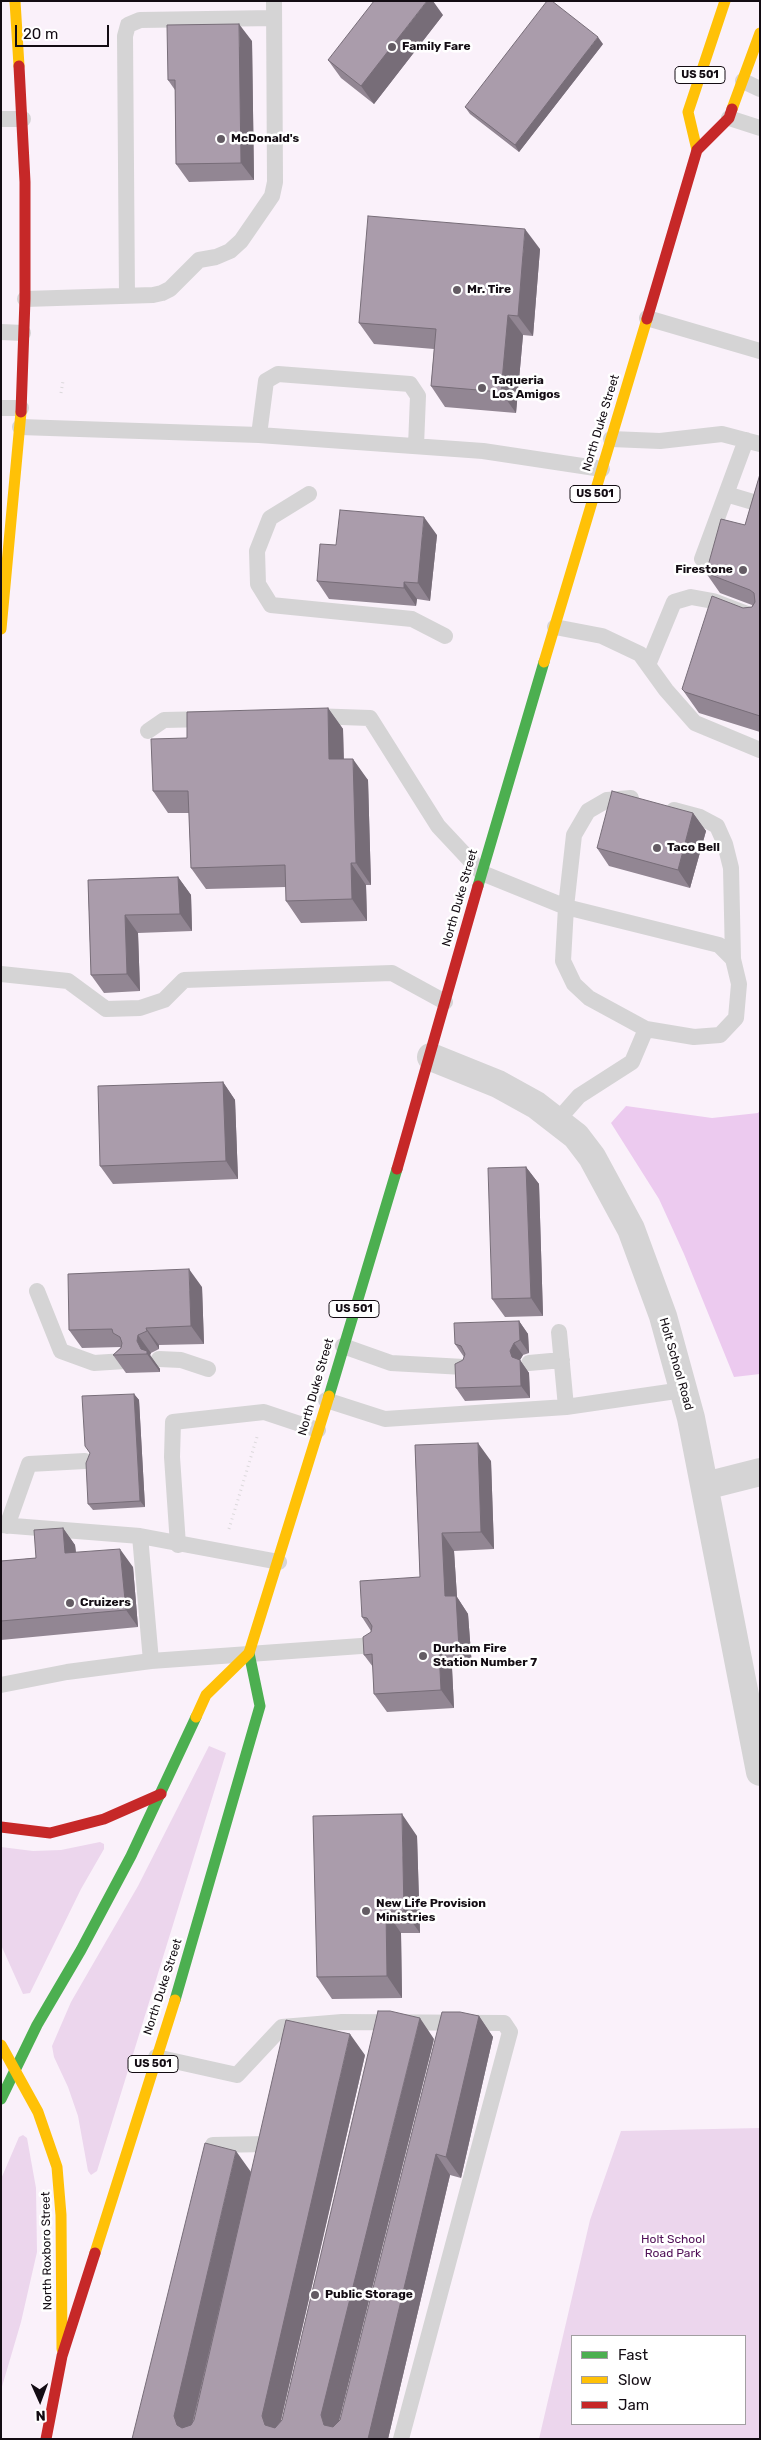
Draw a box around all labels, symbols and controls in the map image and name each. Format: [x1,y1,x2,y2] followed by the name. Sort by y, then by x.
[18,15,111,47] scale bar
[23,25,58,43] text: 20 m
[402,40,471,54] place label: Family Fare
[386,41,398,53] marker: Family Fare
[675,66,725,84] road number: US 501
[231,132,299,146] place label: McDonald's
[215,133,227,145] marker: McDonald's
[467,283,511,297] place label: Mr. Tire
[451,284,463,296] marker: Mr. Tire
[579,373,623,473] street label: North Duke Street
[492,374,560,402] place label: Taqueria Los Amigos
[476,382,488,394] marker: Taqueria Los Amigos
[570,486,620,502] road number: US 501
[675,563,733,577] place label: Firestone
[737,564,749,576] marker: Firestone
[667,841,720,855] place label: Taco Bell
[651,842,663,854] marker: Taco Bell
[439,848,481,948] street label: North Duke Street
[329,1300,379,1318] road number: US 501
[656,1316,696,1412] street label: Holt School Road
[295,1337,337,1437] street label: North Duke Street
[80,1596,131,1610] place label: Cruizers
[64,1597,76,1609] marker: Cruizers
[433,1642,537,1670] place label: Durham Fire Station Number 7
[417,1650,429,1662] marker: Durham Fire Station Number 7
[376,1897,486,1925] place label: New Life Provision Ministries
[360,1905,372,1917] marker: New Life Provision Ministries
[141,1937,185,2037] street label: North Duke Street
[128,2056,178,2072] road number: US 501
[39,2192,55,2310] street label: North Roxboro Street
[641,2233,705,2261] park label: Holt School Road Park
[325,2288,413,2302] place label: Public Storage
[309,2289,321,2301] marker: Public Storage
[571,2335,746,2425] legend
[618,2346,648,2364] text: Fast
[618,2371,651,2389] text: Slow
[15,2375,65,2425] north arrow
[618,2396,649,2414] text: Jam
[35,2407,46,2424] text: N

